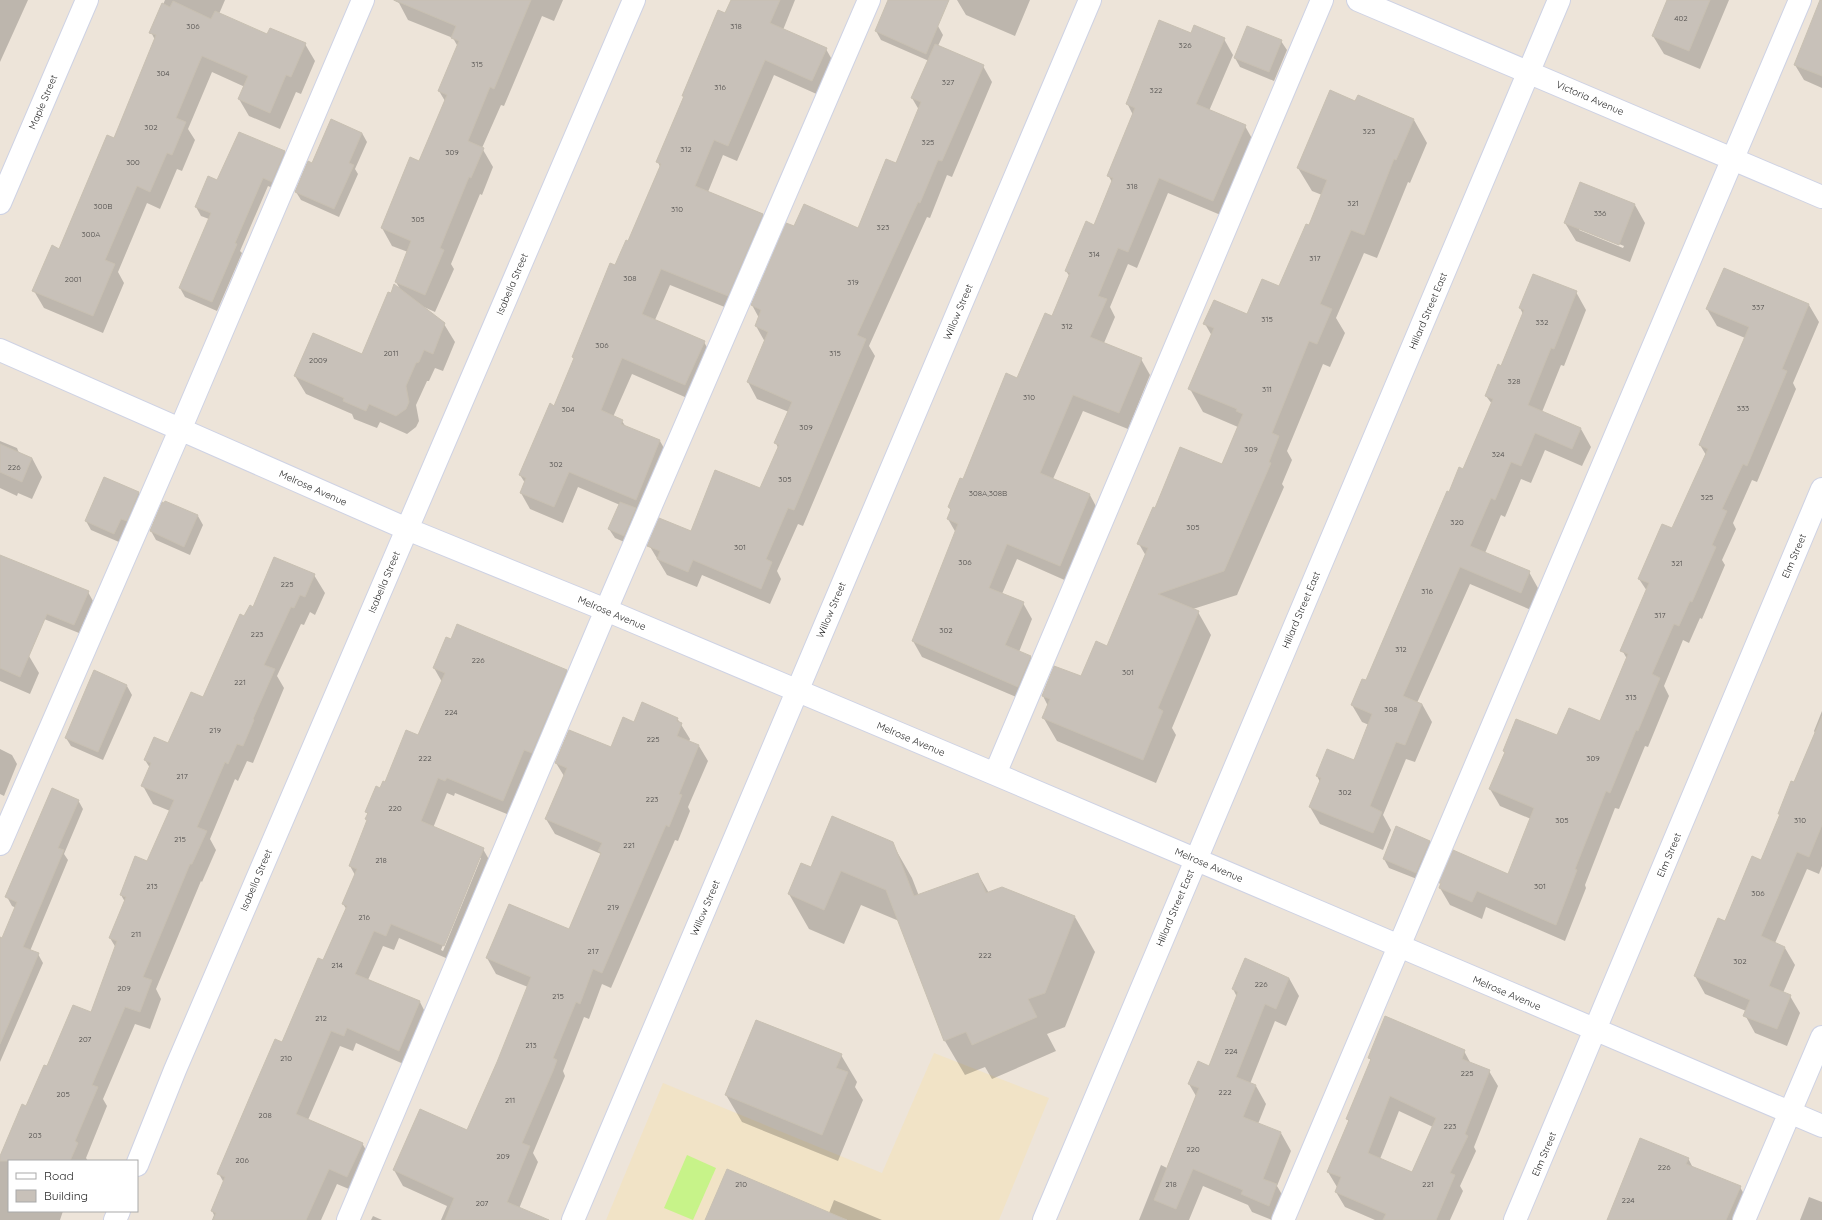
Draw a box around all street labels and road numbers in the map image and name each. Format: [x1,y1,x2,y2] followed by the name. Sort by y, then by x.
[26,72,61,131] street label: Maple Street
[1554,78,1626,118] street label: Victoria Avenue
[493,251,531,317] street label: Isabella Street
[1406,270,1450,351] street label: Hillard Street East
[940,281,976,342] street label: Willow Street
[277,467,349,509] street label: Melrose Avenue
[1779,531,1809,580] street label: Elm Street
[365,549,403,615] street label: Isabella Street
[1279,569,1323,650] street label: Hillard Street East
[813,579,849,640] street label: Willow Street
[576,593,649,633] street label: Melrose Avenue
[875,719,948,759] street label: Melrose Avenue
[1654,830,1684,879] street label: Elm Street
[1173,845,1246,885] street label: Melrose Avenue
[237,847,275,913] street label: Isabella Street
[1153,867,1197,948] street label: Hillard Street East
[687,877,723,938] street label: Willow Street
[1471,973,1544,1013] street label: Melrose Avenue
[1529,1129,1559,1178] street label: Elm Street

